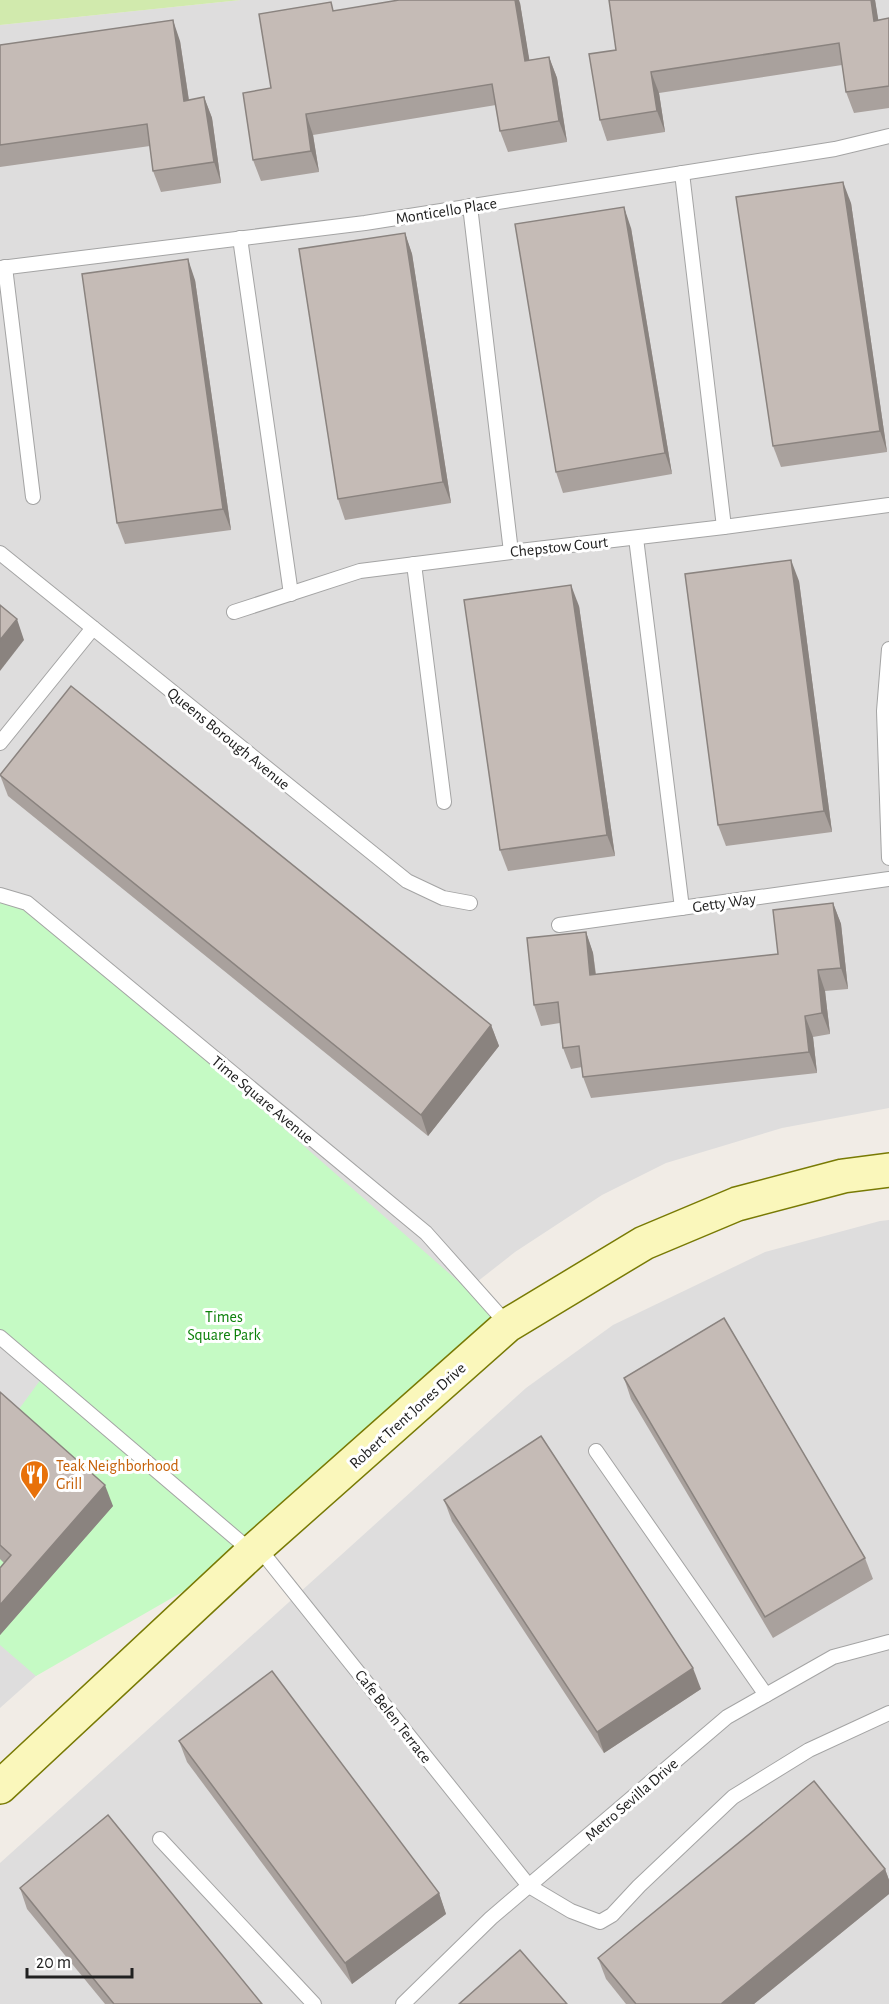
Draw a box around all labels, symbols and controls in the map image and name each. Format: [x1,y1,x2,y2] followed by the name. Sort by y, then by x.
[394,195,498,227] street label: Monticello Place
[509,534,609,560] street label: Chepstow Court
[163,685,293,794] street label: Queens Borough Avenue
[691,891,757,916] street label: Getty Way
[209,1053,316,1147] street label: Time Square Avenue
[187,1309,261,1343] park label: Times Square Park
[347,1360,469,1472] street label: Robert Trent Jones Drive
[19,1458,51,1500] restaurant icon: Teak Neighborhood Grill
[56,1458,179,1492] place label: Teak Neighborhood Grill
[352,1667,434,1766] street label: Cafe Belen Terrace
[582,1755,681,1844] street label: Metro Sevilla Drive
[27,1941,132,1979] scale bar
[36,1954,71,1972] text: 20 m

